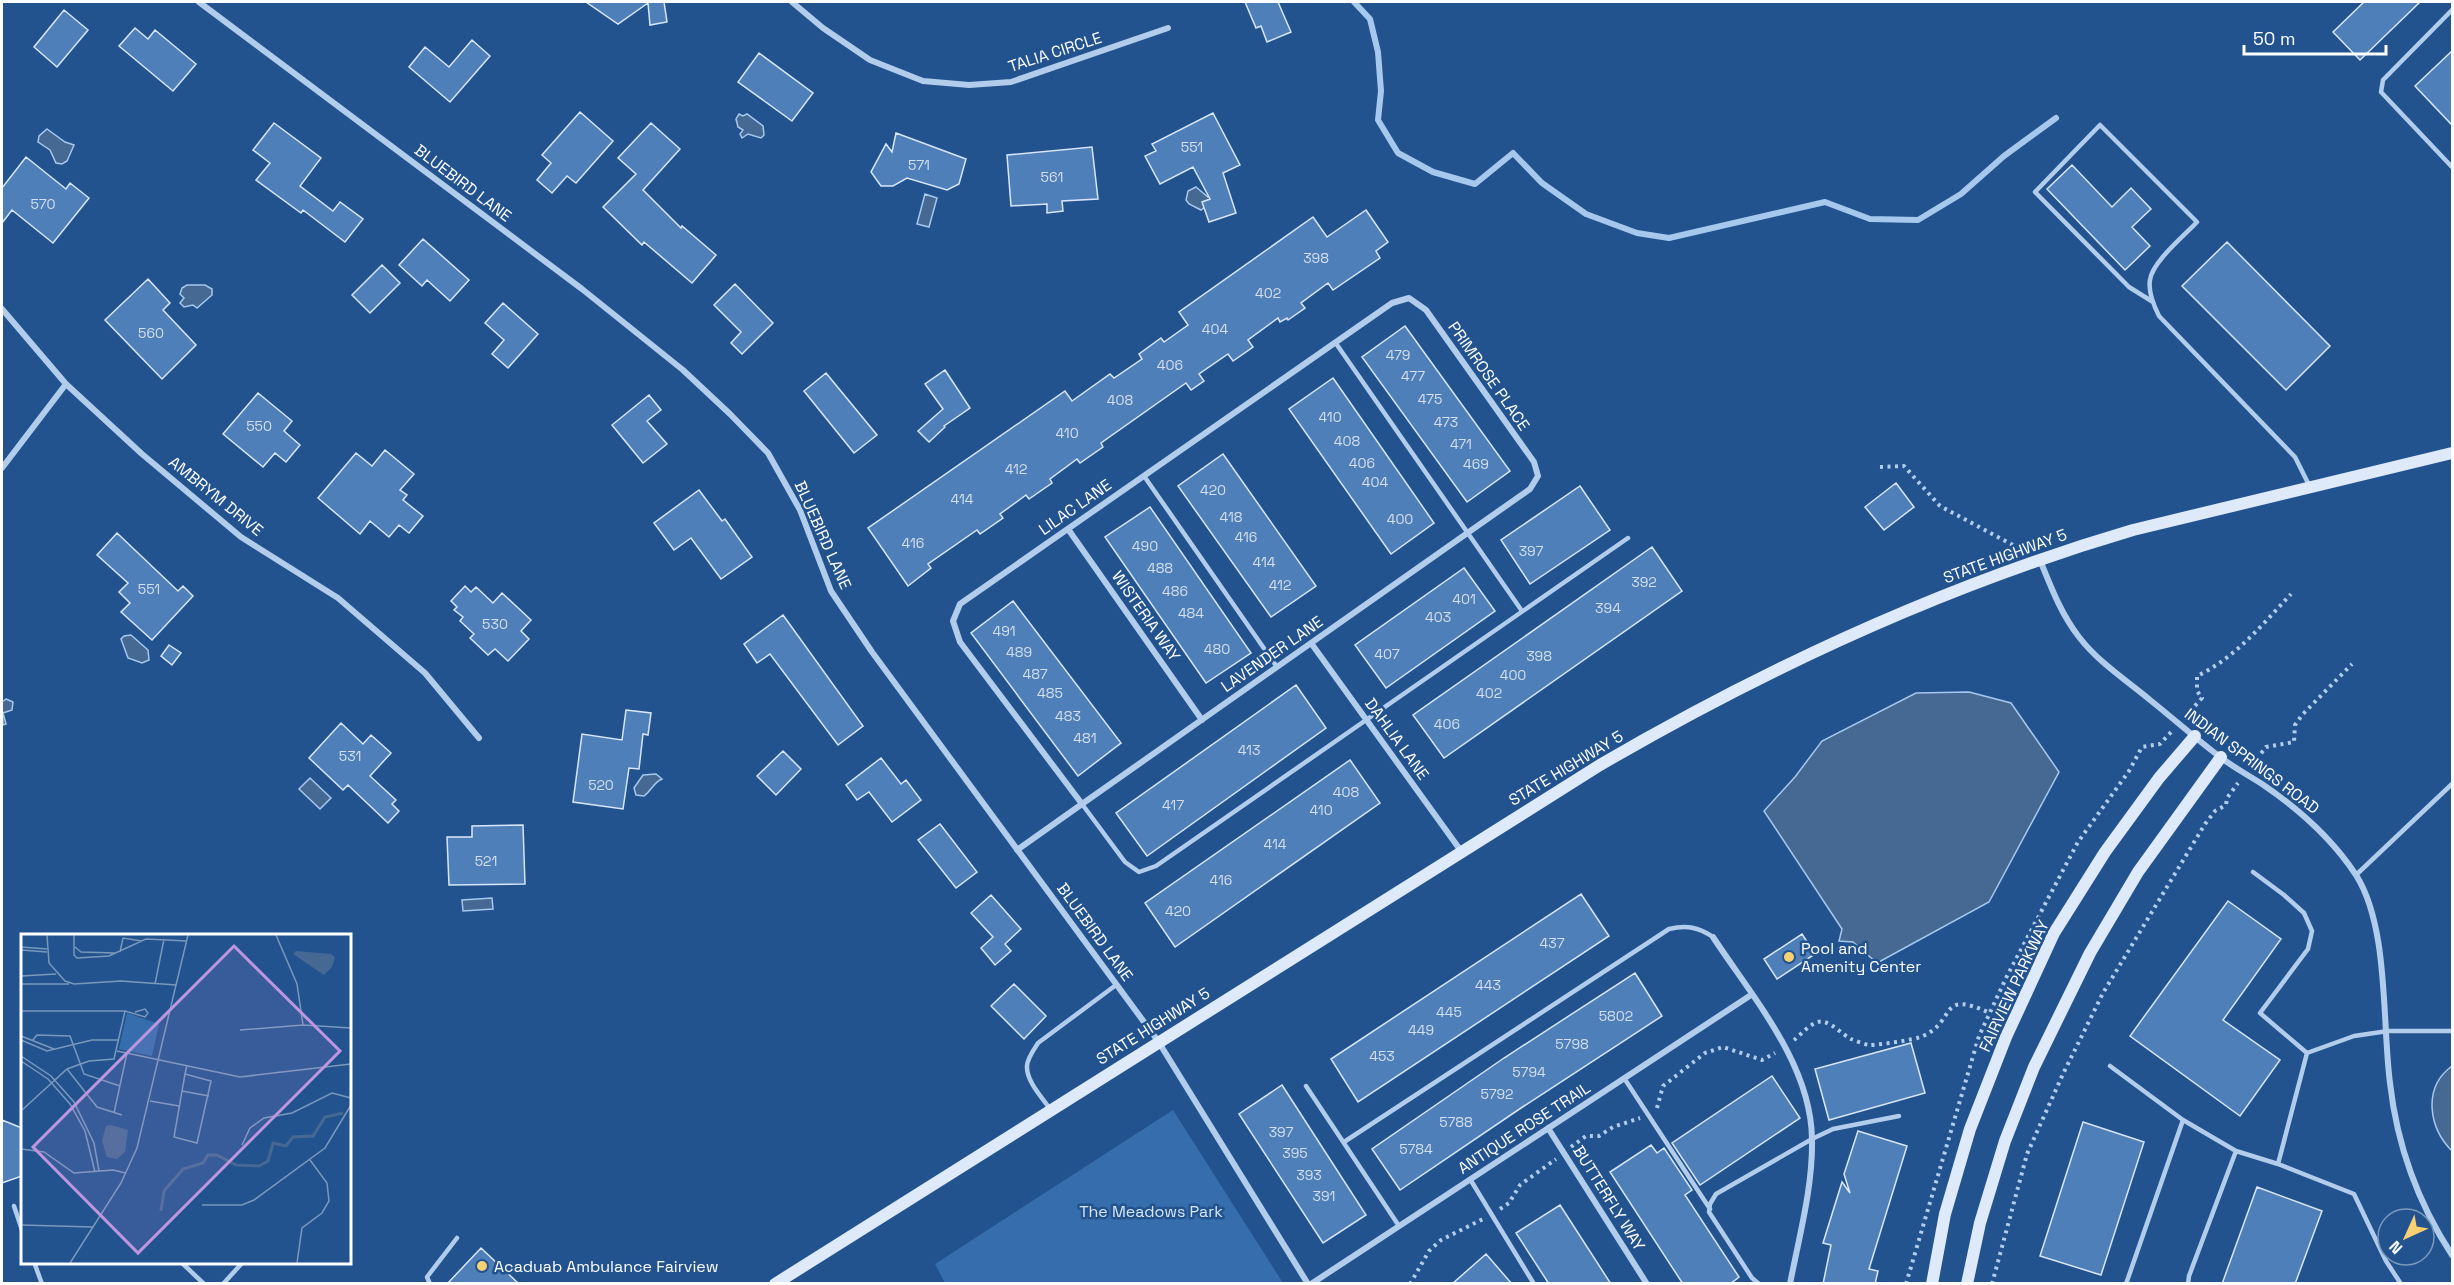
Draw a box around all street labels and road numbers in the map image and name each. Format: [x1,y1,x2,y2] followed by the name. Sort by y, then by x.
[1006,27,1104,77] street label: TALIA CIRCLE
[410,140,516,226] street label: BLUEBIRD LANE
[1443,317,1535,435] street label: PRIMROSE PLACE
[164,451,268,541] street label: AMBRYM DRIVE
[1035,474,1115,540] street label: LILAC LANE
[790,478,856,592] street label: BLUEBIRD LANE
[1940,524,2070,588] street label: STATE HIGHWAY 5
[1107,567,1185,666] street label: WISTERIA WAY
[1217,611,1327,697] street label: LAVENDER LANE
[1360,694,1434,784] street label: DAHLIA LANE
[2180,703,2324,819] street label: INDIAN SPRINGS ROAD
[1505,725,1627,811] street label: STATE HIGHWAY 5
[1052,879,1138,985] street label: BLUEBIRD LANE
[1974,916,2054,1055] street label: FAIRVIEW PARKWAY
[1092,983,1214,1069] street label: STATE HIGHWAY 5
[1454,1077,1595,1179] street label: ANTIQUE ROSE TRAIL
[1568,1141,1650,1255] street label: BUTTERFLY WAY

